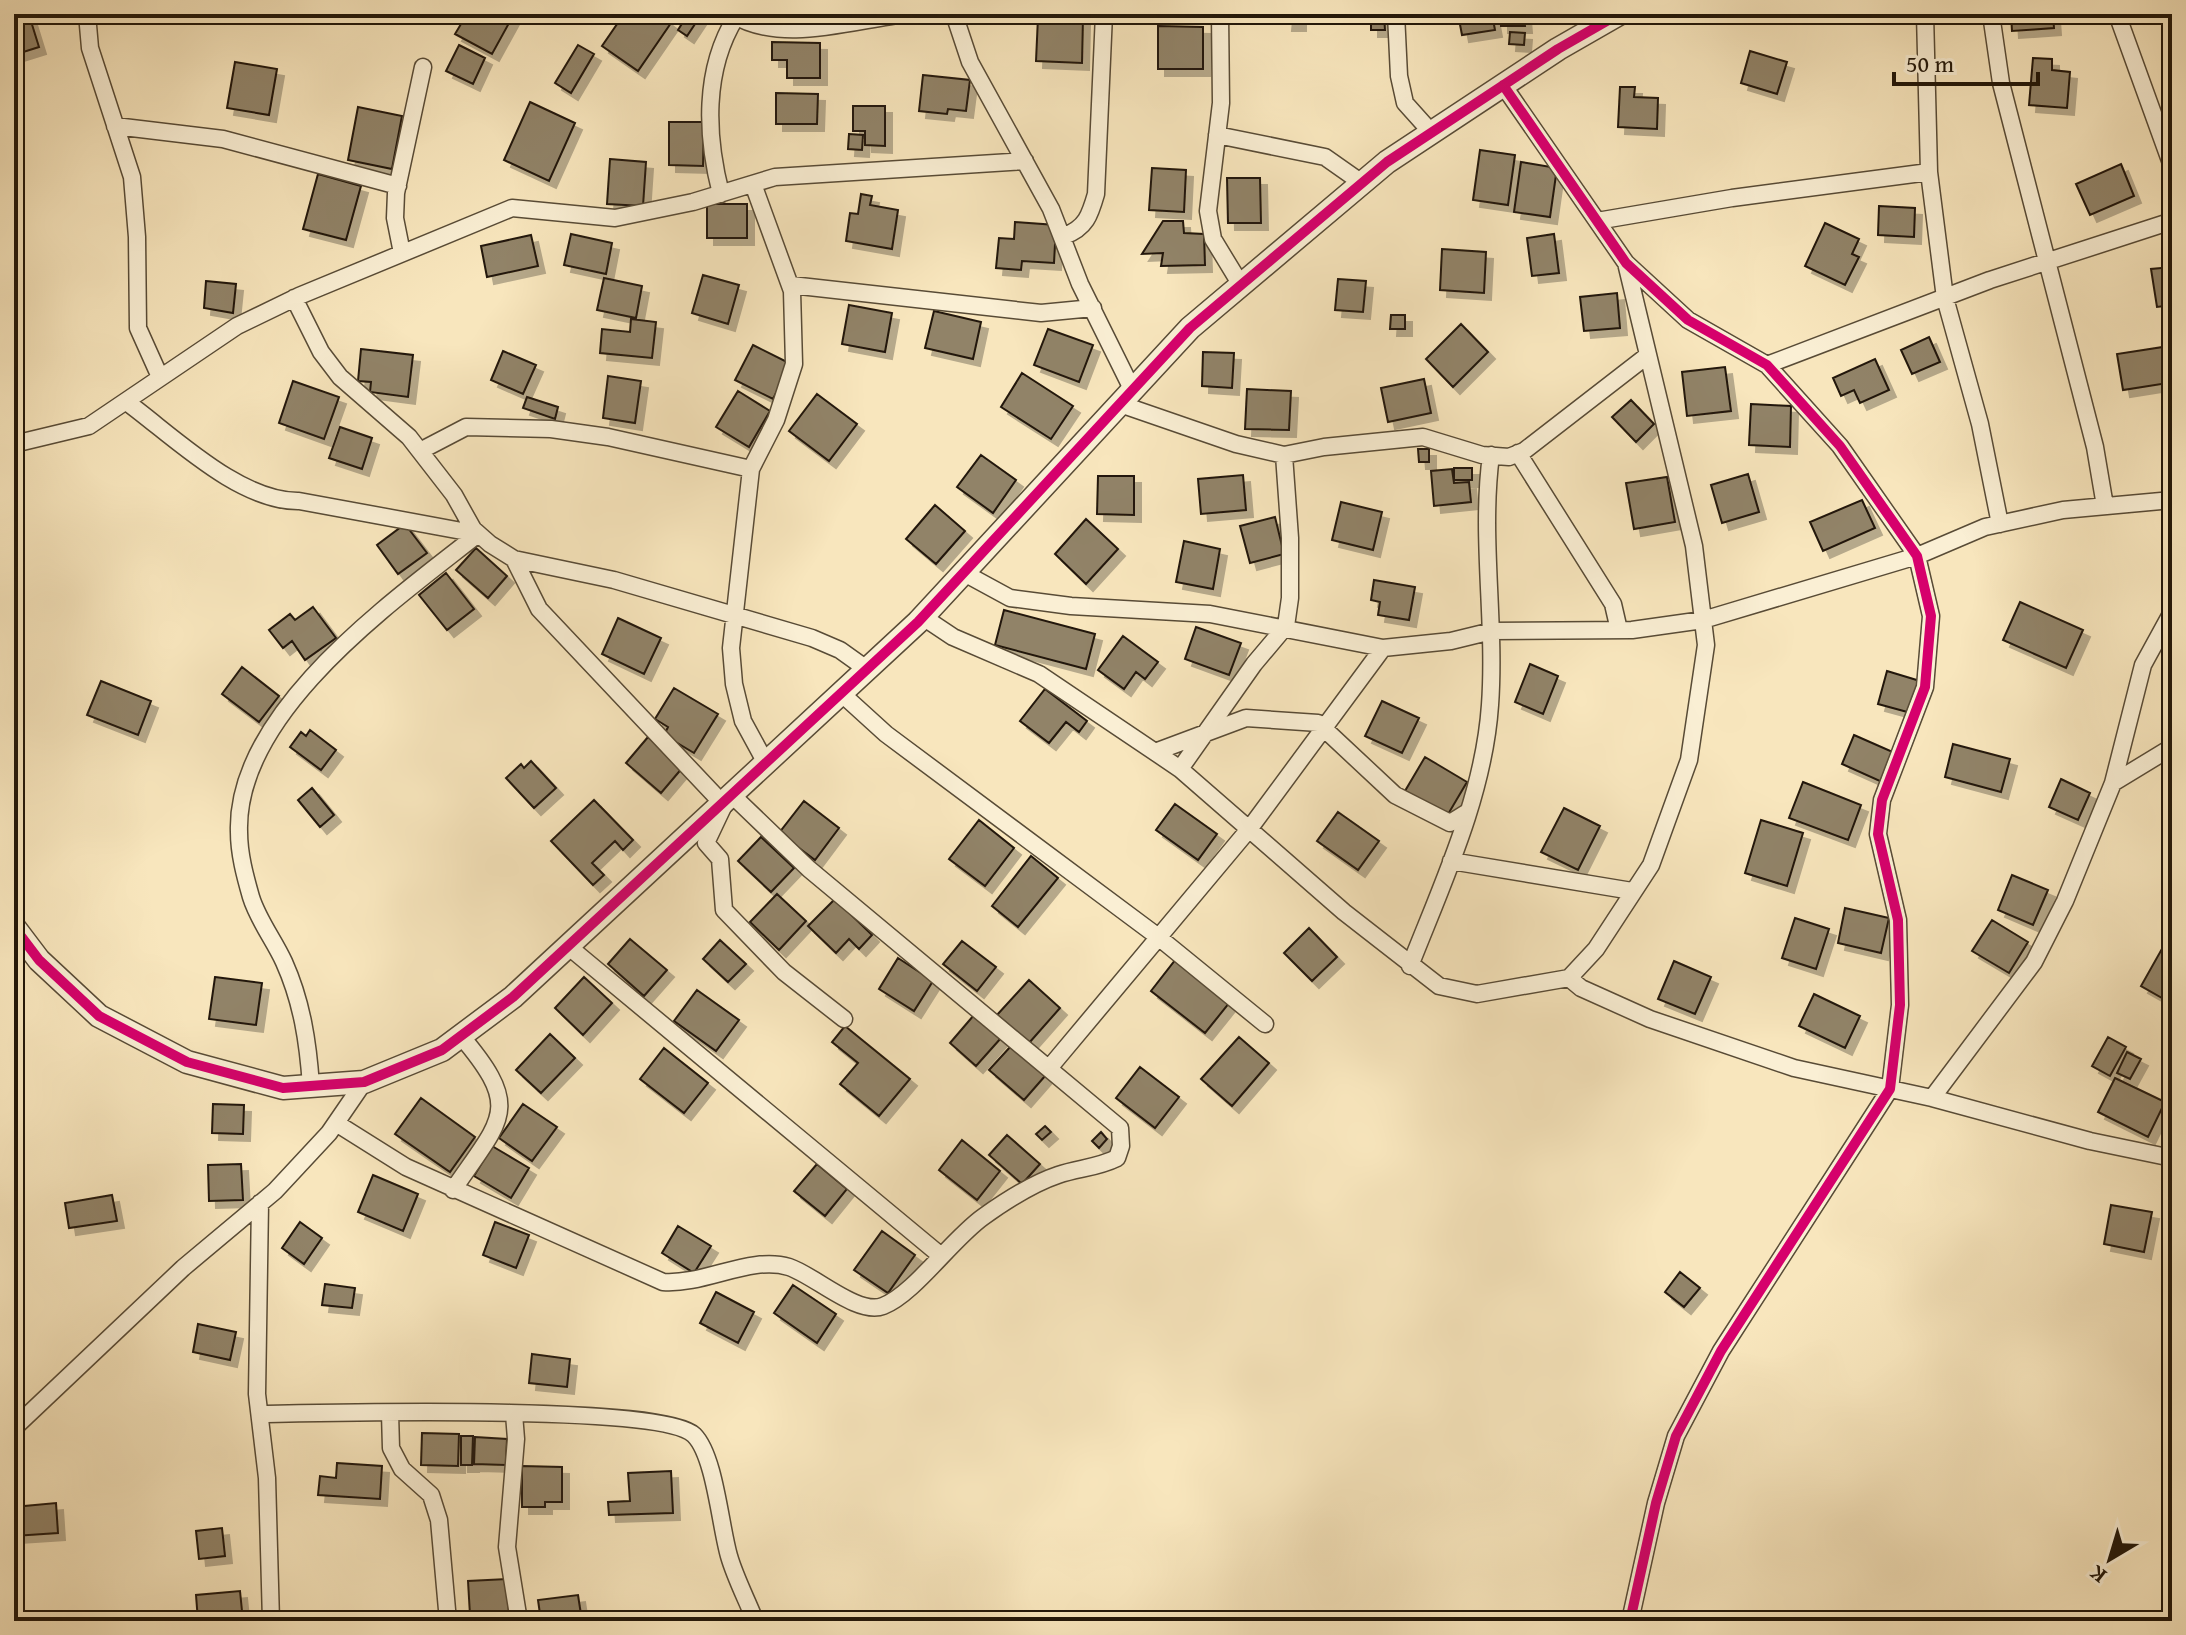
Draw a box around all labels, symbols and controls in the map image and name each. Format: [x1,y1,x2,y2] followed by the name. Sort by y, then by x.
[1894,36,2038,86] scale bar
[1906,46,1954,81] text: 50 m
[2070,1519,2150,1599] north arrow
[2082,1558,2113,1592] text: K

